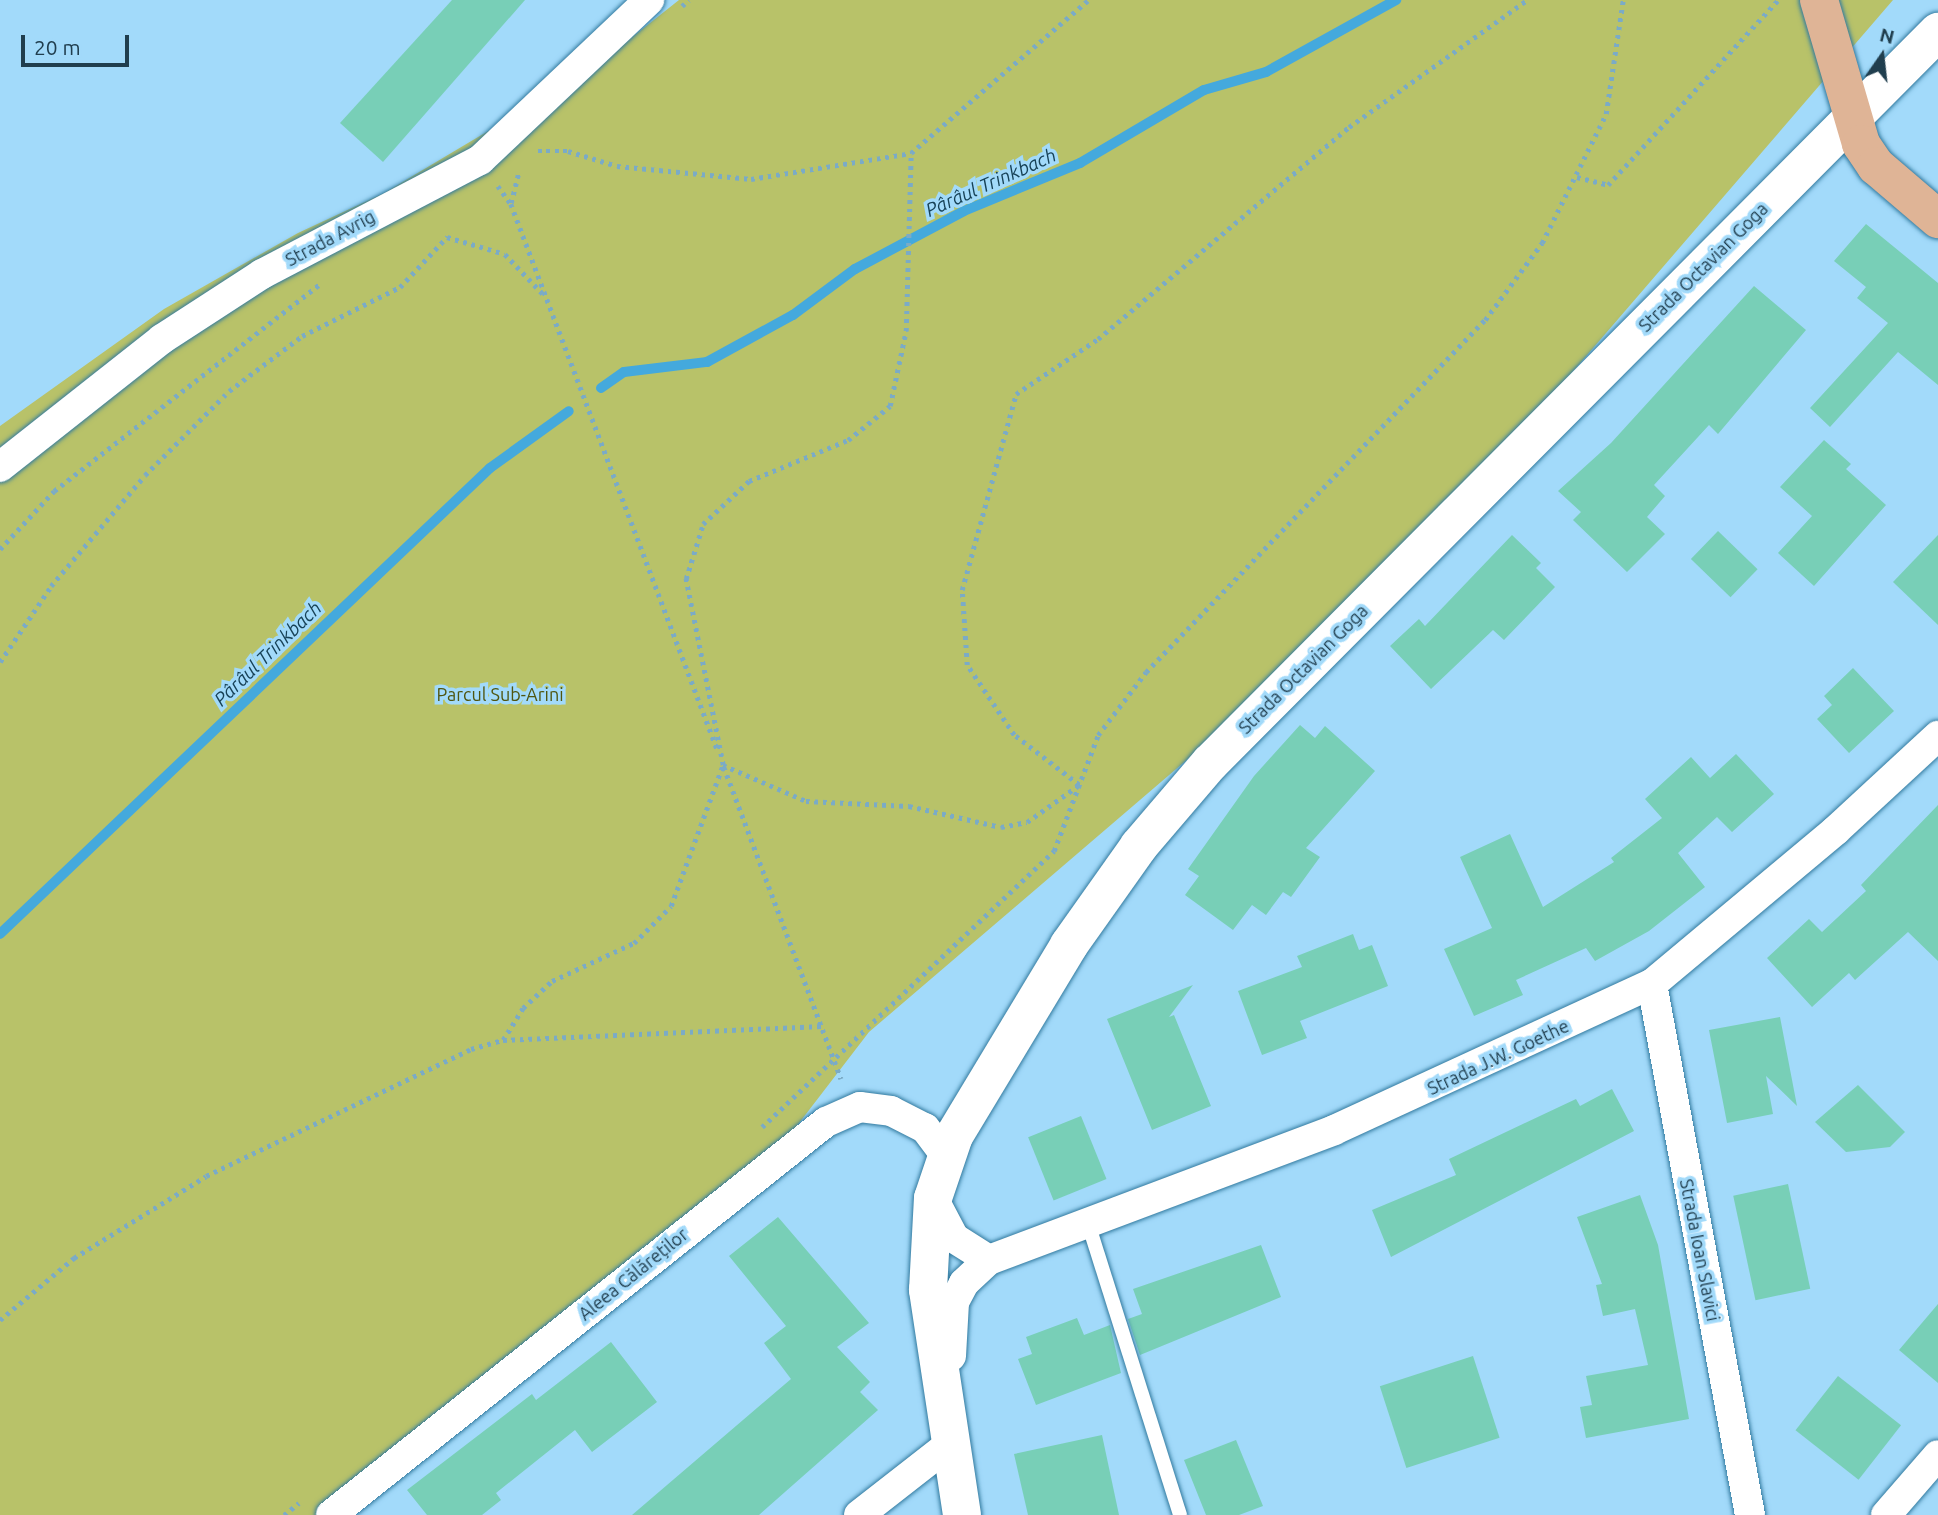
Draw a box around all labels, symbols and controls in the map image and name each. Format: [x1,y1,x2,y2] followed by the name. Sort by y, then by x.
[24,21,133,65] scale bar
[1847,21,1917,91] north arrow
[1878,23,1897,48] text: N
[34,35,81,59] text: 20 m
[922,144,1060,222] water label: Pârâul Trinkbach
[1634,198,1772,336] street label: Strada Octavian Goga
[282,205,378,271] street label: Strada Avrig
[210,597,326,711] water label: Pârâul Trinkbach
[1234,600,1372,738] street label: Strada Octavian Goga
[436,683,564,705] park label: Parcul Sub-Arini
[1424,1015,1572,1099] street label: Strada J.W. Goethe
[1676,1177,1724,1323] street label: Strada Ioan Slavici
[574,1223,692,1325] street label: Aleea Călăreților

